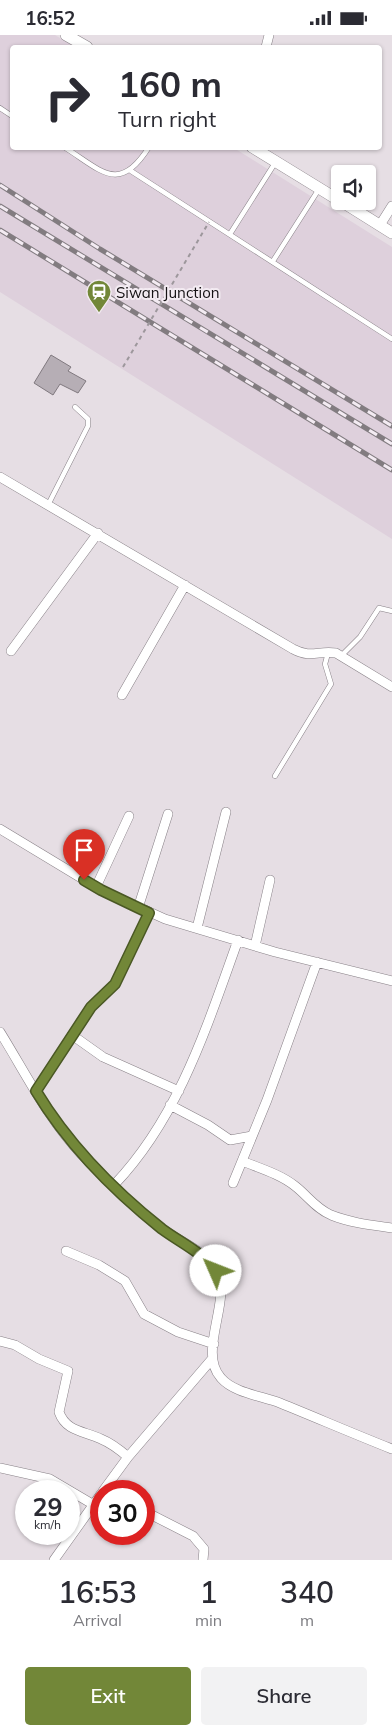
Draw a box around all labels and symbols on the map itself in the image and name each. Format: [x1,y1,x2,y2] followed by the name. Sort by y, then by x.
[86,279,112,313] station icon: Siwan Junction
[116,283,220,302] place label: Siwan Junction
[63,829,105,880] pin
[189,1244,241,1296] position arrow
[90,1480,155,1545] speed limit sign: 30

